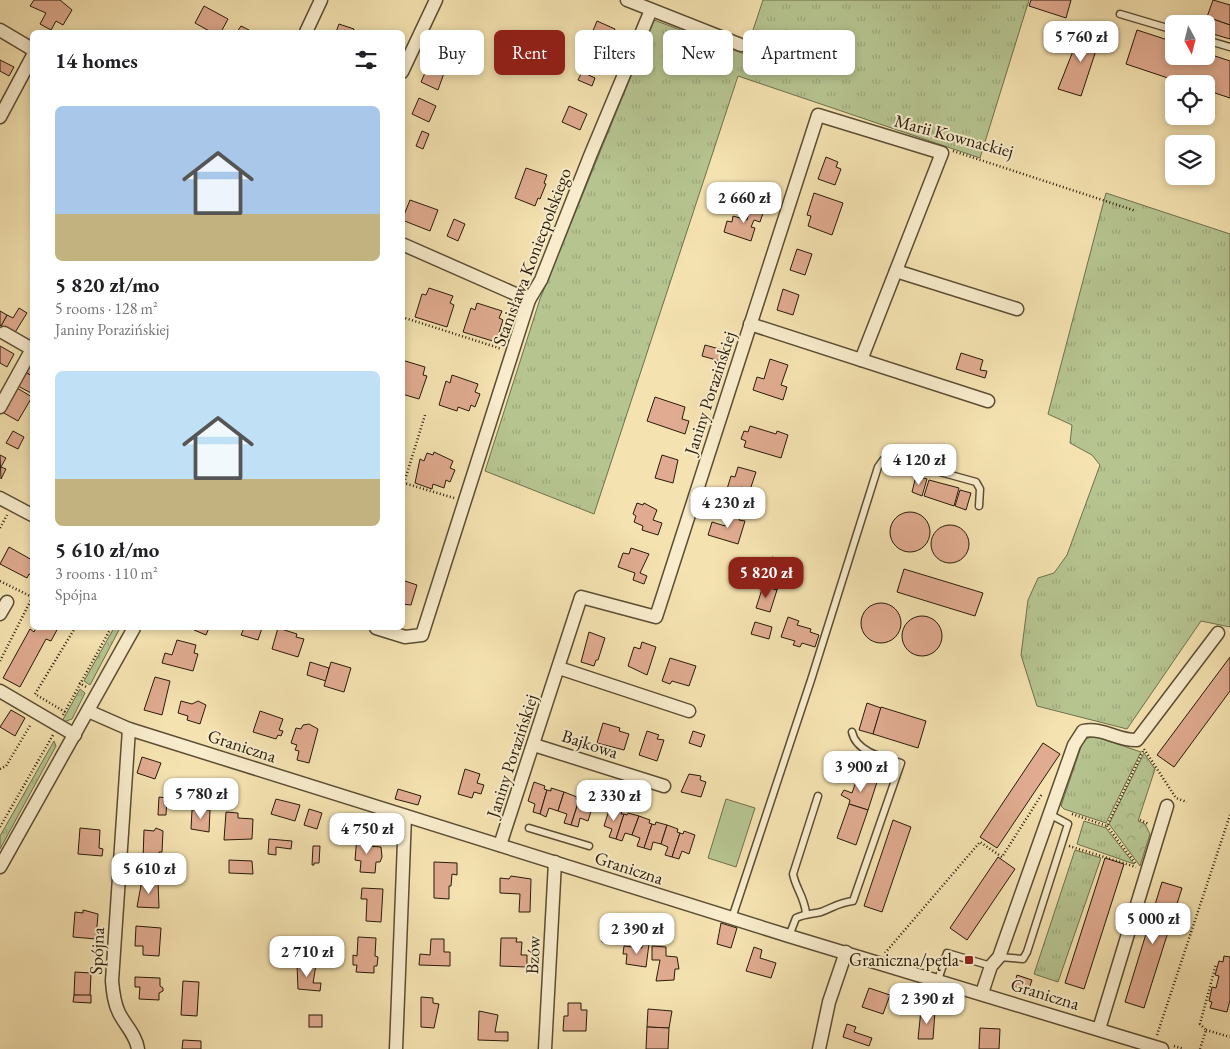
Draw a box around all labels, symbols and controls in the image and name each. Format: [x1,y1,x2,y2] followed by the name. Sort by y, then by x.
[1165,15,1215,65] north arrow
[1165,15,1215,185] map controls
[1029,20,1133,63] pin: 5 760 zł
[1054,26,1108,47] text: 5 760 zł
[420,30,484,75] chip: Buy
[494,30,565,75] chip: Rent
[575,30,653,75] chip: Filters
[663,30,733,75] chip: New
[743,30,855,75] chip: Apartment
[352,46,380,74] icon: filters
[55,47,138,74] text: 14 homes
[1165,75,1215,125] button: locate
[892,109,1016,162] street label: Marii Kownackiej
[1165,135,1215,185] button: layers
[173,138,263,228] icon: home
[487,164,576,349] street label: Stanisława Koniecpolskiego
[692,182,796,224] pin: 2 660 zł
[717,187,771,208] text: 2 660 zł
[55,271,159,298] text: 5 820 zł/mo
[55,298,158,319] text: 5 rooms · 128 m²
[55,319,169,340] text: Janiny Porazińskiej
[678,328,740,460] street label: Janiny Porazińskiej
[173,403,263,493] icon: home
[867,444,971,486] pin: 4 120 zł
[892,449,946,470] text: 4 120 zł
[676,486,780,529] pin: 4 230 zł
[701,492,755,513] text: 4 230 zł
[55,536,159,563] text: 5 610 zł/mo
[714,556,818,599] pin: 5 820 zł
[739,562,793,583] text: 5 820 zł
[55,563,158,584] text: 3 rooms · 110 m²
[55,584,97,605] text: Spójna
[480,691,542,823] street label: Janiny Porazińskiej
[205,724,280,768] street label: Graniczna
[559,724,622,764] street label: Bajkowa
[809,750,913,793] pin: 3 900 zł
[834,756,888,777] text: 3 900 zł
[149,778,253,820] pin: 5 780 zł
[562,780,666,822] pin: 2 330 zł
[174,783,228,804] text: 5 780 zł
[587,785,641,806] text: 2 330 zł
[315,812,419,855] pin: 4 750 zł
[340,818,394,839] text: 4 750 zł
[592,846,667,890] street label: Graniczna
[97,852,201,895] pin: 5 610 zł
[122,858,176,879] text: 5 610 zł
[1101,902,1205,945] pin: 5 000 zł
[1126,908,1180,929] text: 5 000 zł
[585,912,689,955] pin: 2 390 zł
[610,918,664,939] text: 2 390 zł
[84,926,109,975] street label: Spójna
[520,935,545,975] street label: Bzów
[255,936,359,978] pin: 2 710 zł
[280,941,334,962] text: 2 710 zł
[849,948,960,971] place label: Graniczna/pętla
[963,954,975,966] marker: Graniczna/pętla
[1008,972,1083,1015] street label: Graniczna
[875,982,979,1025] pin: 2 390 zł
[900,988,954,1009] text: 2 390 zł

